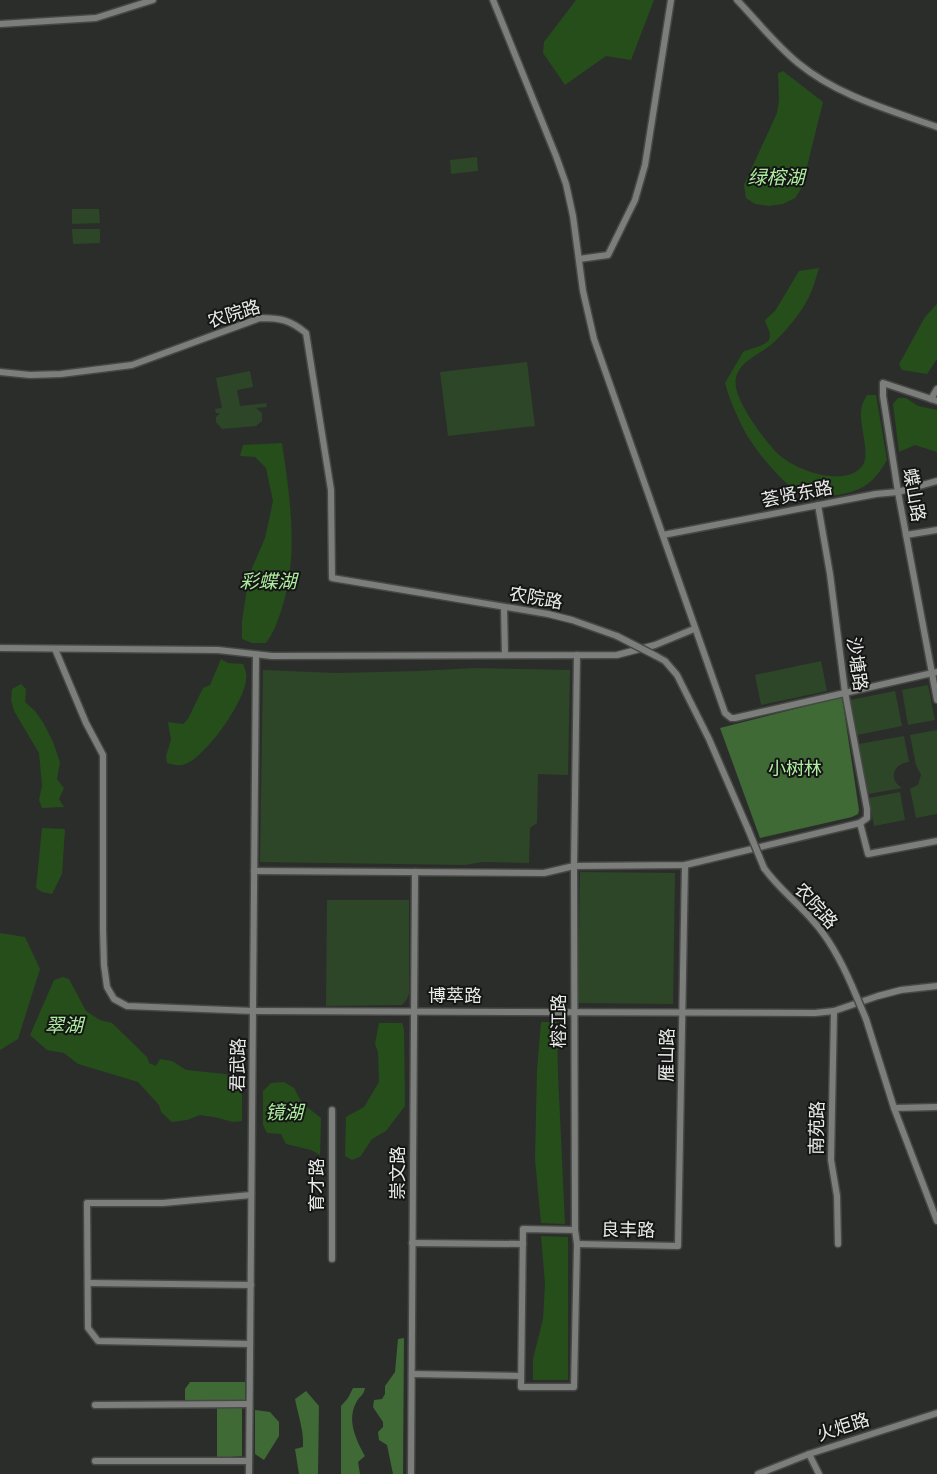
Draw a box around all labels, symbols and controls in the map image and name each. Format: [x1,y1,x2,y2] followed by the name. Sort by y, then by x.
[747,167,807,189] water label: 绿榕湖
[205,296,263,332] street label: 农院路
[898,467,930,523] street label: 蝶山路
[760,476,834,512] street label: 荟贤东路
[239,571,299,593] water label: 彩蝶湖
[508,582,564,614] street label: 农院路
[842,636,872,692] street label: 沙塘路
[768,758,822,780] park label: 小树林
[790,879,842,933] street label: 农院路
[428,985,482,1007] street label: 博萃路
[548,994,570,1048] street label: 榕江路
[45,1015,86,1037] water label: 翠湖
[656,1028,678,1082] street label: 雁山路
[227,1038,249,1092] street label: 君武路
[806,1101,828,1155] street label: 南苑路
[265,1102,306,1124] water label: 镜湖
[387,1146,409,1200] street label: 崇文路
[306,1158,328,1212] street label: 育才路
[601,1219,655,1241] street label: 良丰路
[814,1408,872,1446] street label: 火炬路

